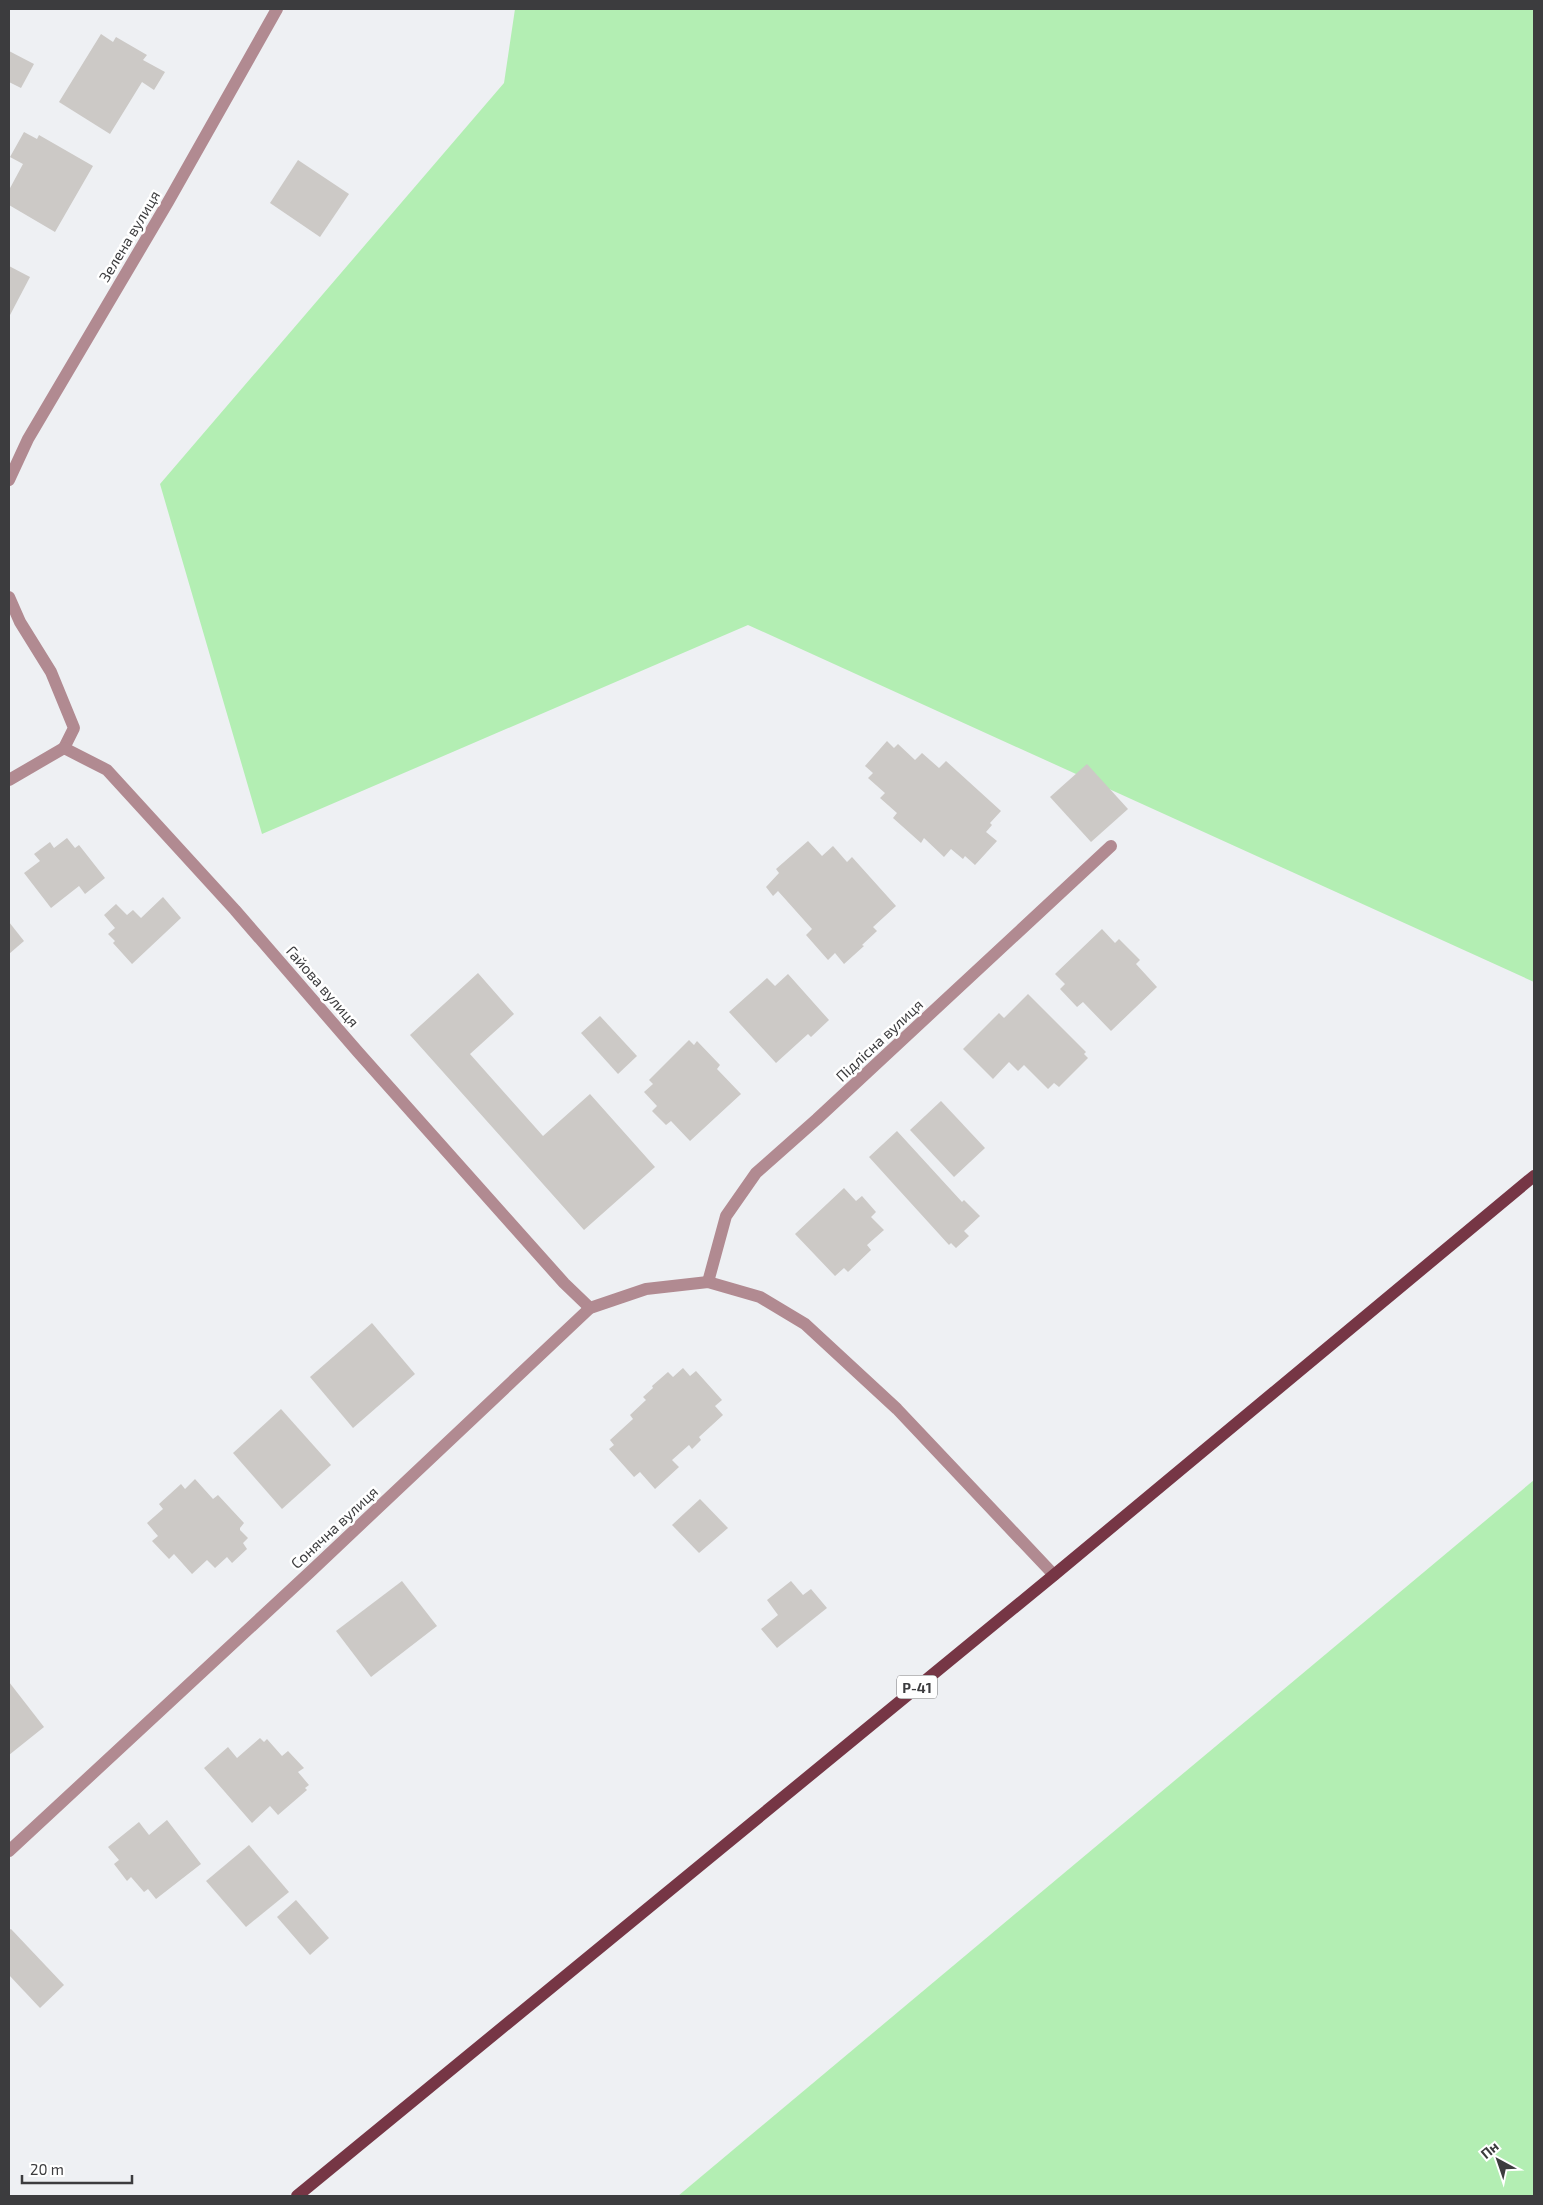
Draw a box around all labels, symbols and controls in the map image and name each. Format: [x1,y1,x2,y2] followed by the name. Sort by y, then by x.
[95,187,164,285] street label: Зелена вулиця
[282,942,363,1031] street label: Гайова вулиця
[832,995,927,1086] street label: Підлісна вулиця
[287,1482,382,1573] street label: Сонячна вулиця
[897,1675,937,1698] road number: Р-41
[1473,2135,1523,2185] north arrow
[1477,2137,1502,2162] text: Пн
[22,2152,132,2184] scale bar
[30,2160,64,2178] text: 20 m

